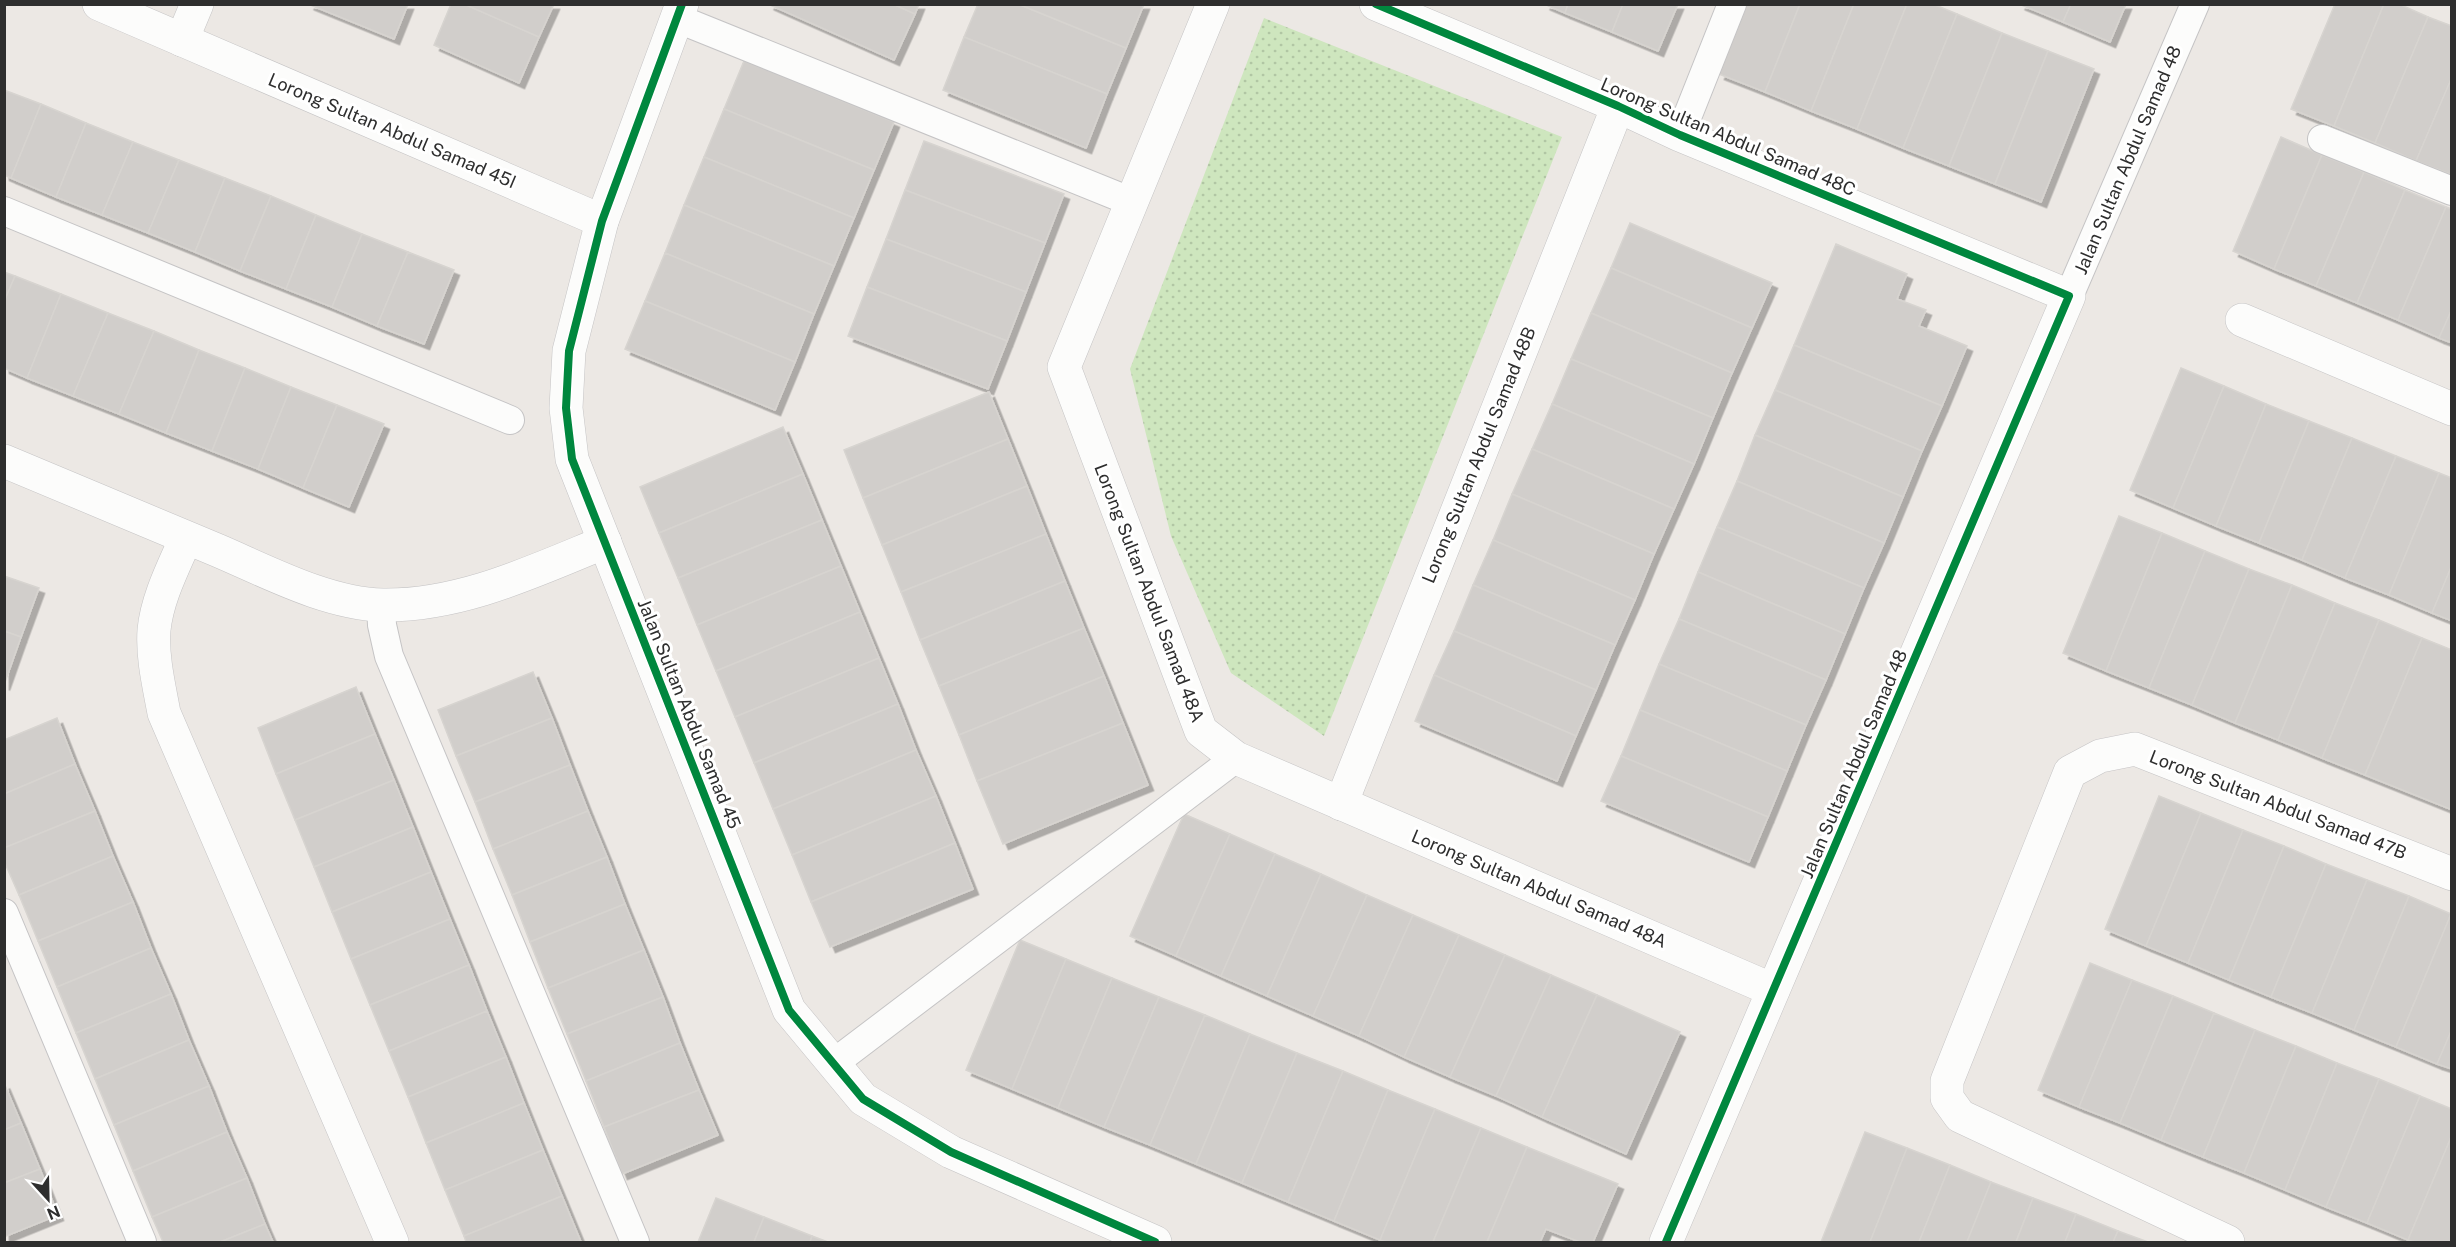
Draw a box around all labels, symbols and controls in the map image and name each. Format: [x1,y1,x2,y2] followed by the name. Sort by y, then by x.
[2070,42,2185,277] street label: Jalan Sultan Abdul Samad 48
[265,69,519,192] street label: Lorong Sultan Abdul Samad 45I
[1598,73,1859,200] street label: Lorong Sultan Abdul Samad 48C
[1417,324,1540,586] street label: Lorong Sultan Abdul Samad 48B
[1090,461,1209,725] street label: Lorong Sultan Abdul Samad 48A
[634,596,745,832] street label: Jalan Sultan Abdul Samad 45
[1796,646,1911,881] street label: Jalan Sultan Abdul Samad 48
[2147,746,2410,863] street label: Lorong Sultan Abdul Samad 47B
[1408,825,1670,952] street label: Lorong Sultan Abdul Samad 48A
[18,1169,78,1229] north arrow
[44,1201,63,1224] text: N

